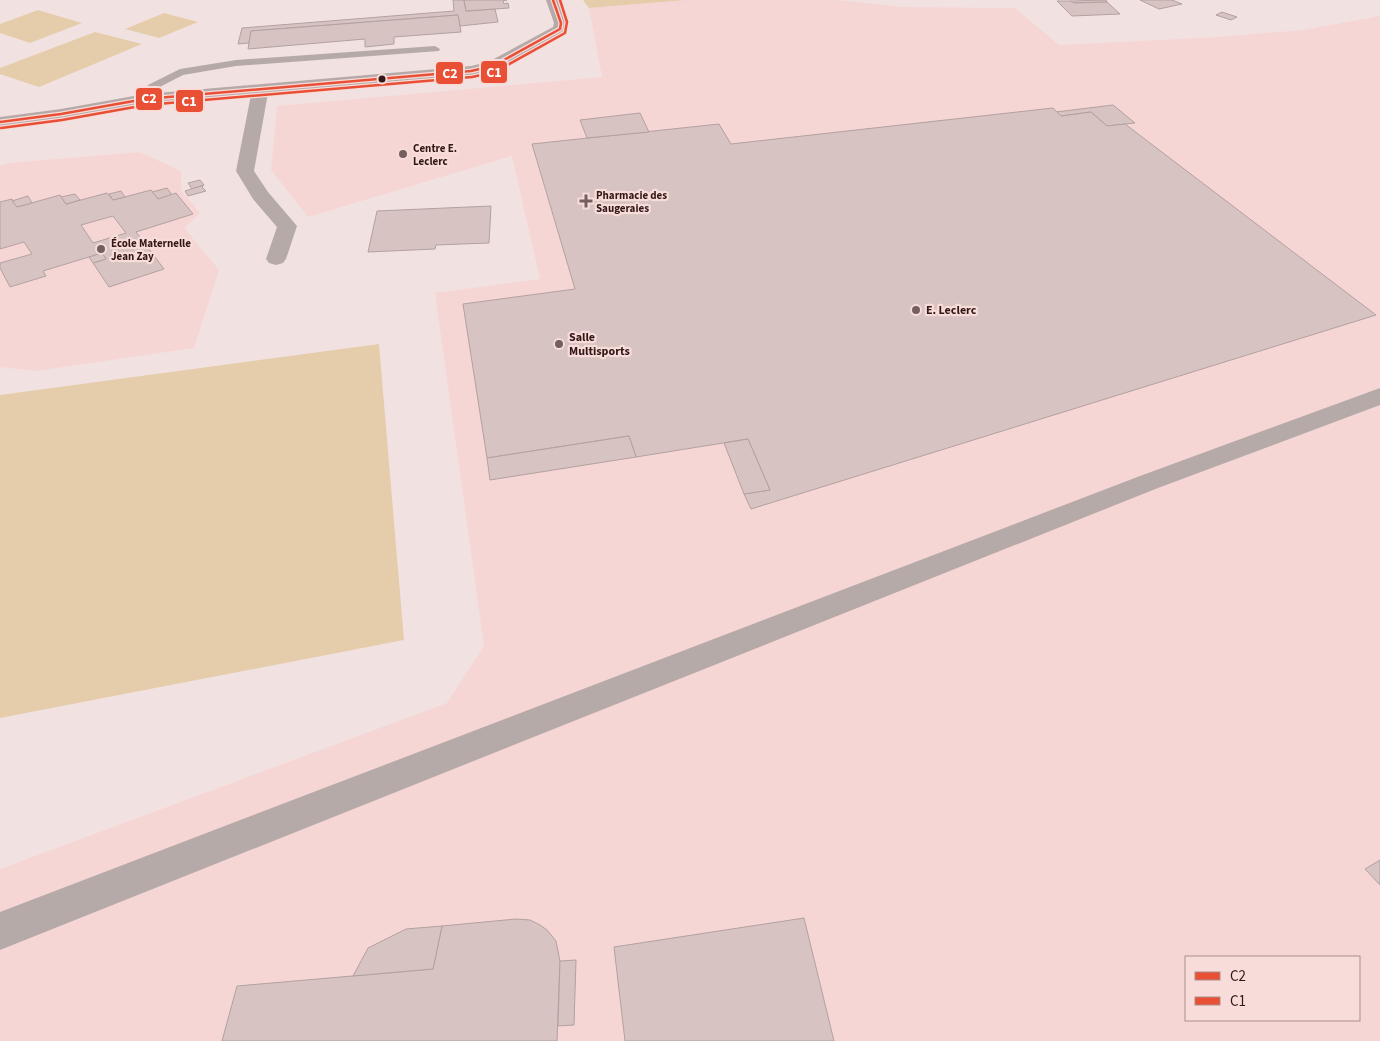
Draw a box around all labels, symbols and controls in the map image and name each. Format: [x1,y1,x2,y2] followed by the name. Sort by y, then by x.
[480,60,508,84] line badge: C1
[435,61,464,85] line badge: C2
[486,63,502,83] text: C1
[442,64,458,84] text: C2
[377,74,387,84] unlabelled marker
[135,87,163,111] line badge: C2
[141,89,157,109] text: C2
[175,89,204,113] line badge: C1
[181,92,197,112] text: C1
[413,141,457,169] place label: Centre E. Leclerc
[397,148,409,160] marker: Centre E. Leclerc
[596,188,667,216] place label: Pharmacie des Saugeraies
[580,195,592,207] marker: Pharmacie des Saugeraies
[111,236,191,264] place label: École Maternelle Jean Zay
[95,243,107,255] marker: École Maternelle Jean Zay
[926,302,977,319] place label: E. Leclerc
[910,304,922,316] marker: E. Leclerc
[569,329,630,360] place label: Salle Multisports
[553,338,565,350] marker: Salle Multisports
[1185,956,1360,1021] legend
[1230,966,1246,987] text: C2
[1230,991,1246,1012] text: C1

